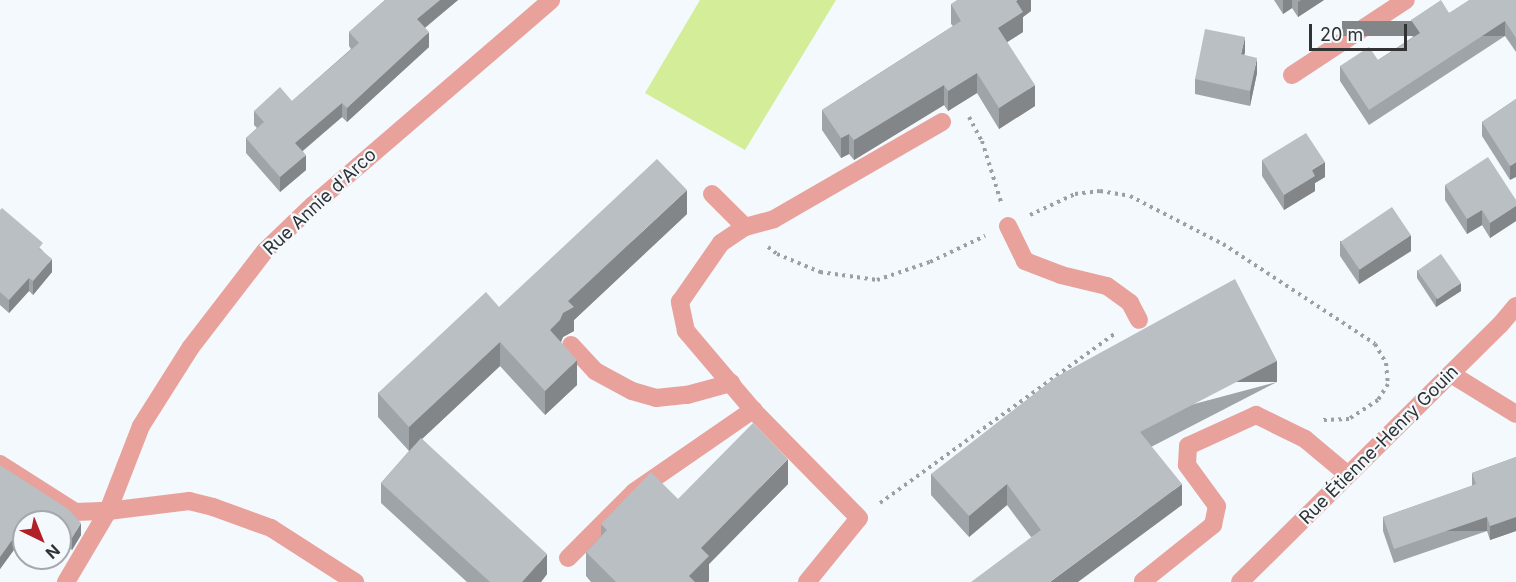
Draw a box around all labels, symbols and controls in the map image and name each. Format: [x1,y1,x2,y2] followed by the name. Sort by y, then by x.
[1312,12,1410,50] scale bar
[1320,24,1363,45] text: 20 m
[259,144,381,260] street label: Rue Annie d'Arco
[1295,361,1463,529] street label: Rue Étienne-Henry Gouin
[12,510,72,570] north arrow
[42,540,64,563] text: N

